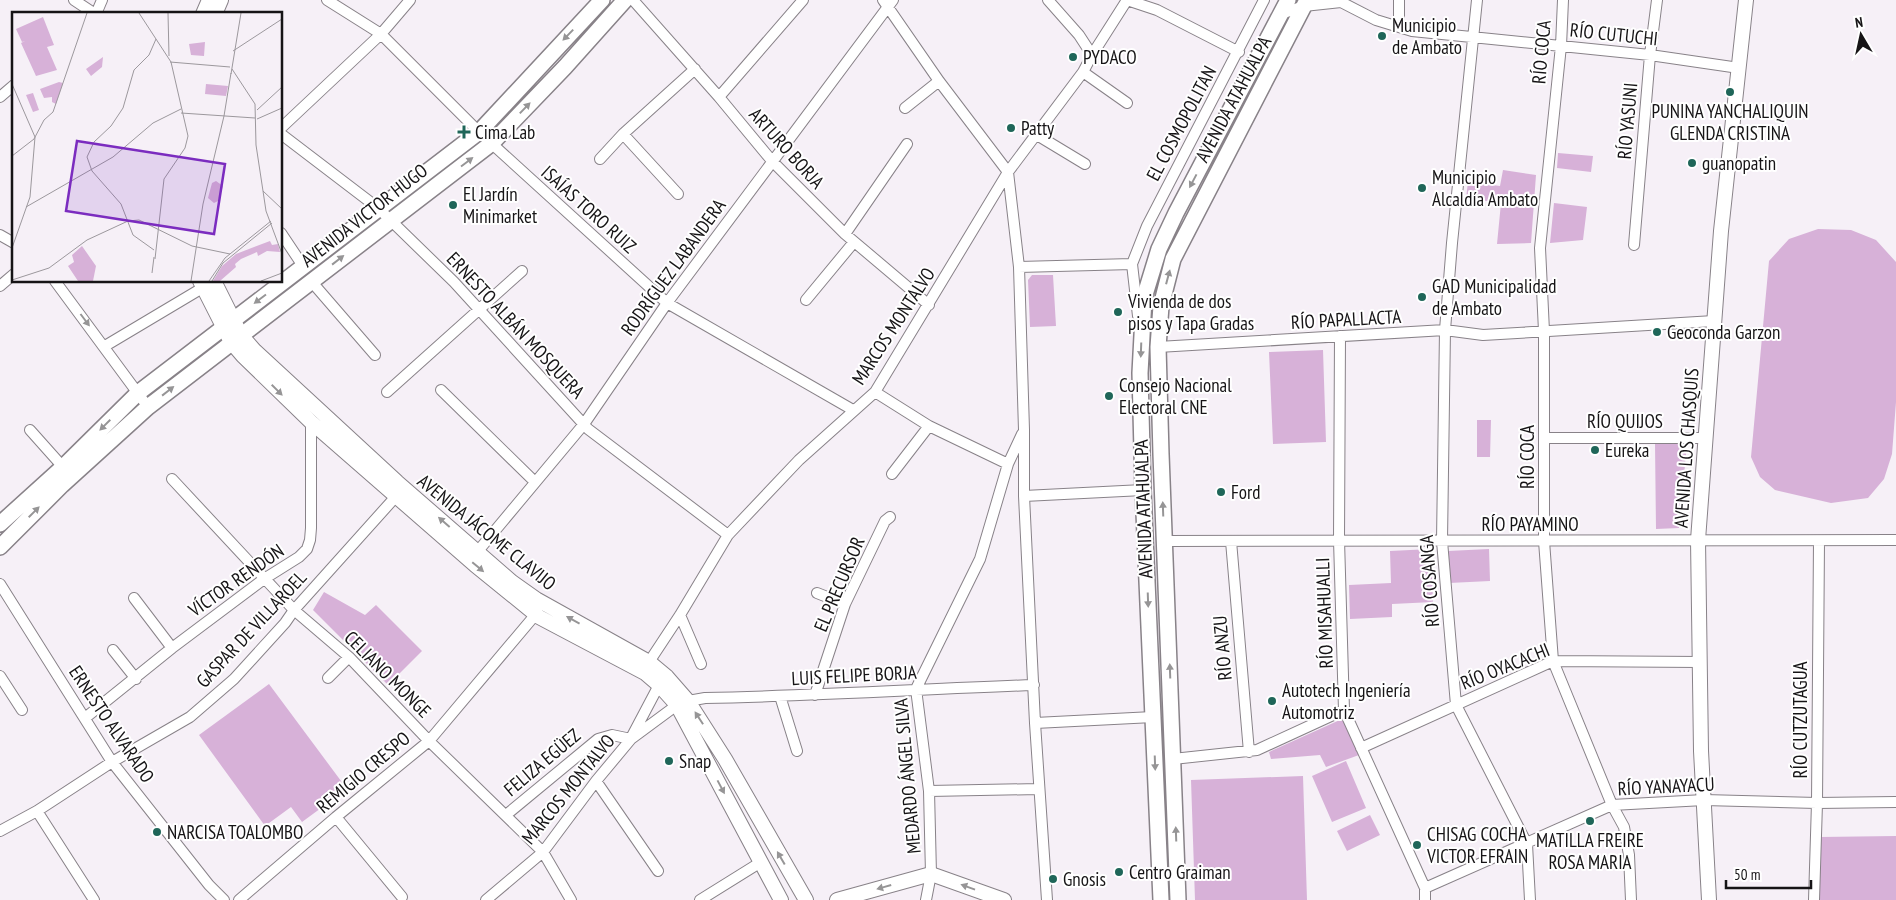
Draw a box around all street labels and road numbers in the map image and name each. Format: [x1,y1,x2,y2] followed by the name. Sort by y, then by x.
[1569,17,1659,51] street label: RÍO CUTUCHI
[1526,19,1556,85] street label: RÍO COCA
[1190,32,1276,166] street label: AVENIDA ATAHUALPA
[1141,62,1221,184] street label: EL COSMOPOLITAN
[1612,82,1642,160] street label: RÍO YASUNI
[744,103,830,193] street label: ARTURO BORJA
[296,158,432,272] street label: AVENIDA VICTOR HUGO
[536,160,642,258] street label: ISAÍAS TORO RUIZ
[615,194,731,340] street label: RODRÍGUEZ LABANDERA
[442,247,590,403] street label: ERNESTO ALBÁN MOSQUERA
[846,263,940,389] street label: MARCOS MONTALVO
[1290,304,1402,334] street label: RÍO PAPALLACTA
[1668,367,1704,529] street label: AVENIDA LOS CHASQUIS
[1587,409,1663,433] street label: RÍO QUIJOS
[1515,425,1539,489] street label: RÍO COCA
[1129,439,1157,579] street label: AVENIDA ATAHUALPA
[413,469,561,595] street label: AVENIDA JÁCOME CLAVIJO
[1481,512,1579,536] street label: RÍO PAYAMINO
[808,533,870,635] street label: EL PRECURSOR
[1414,534,1444,628] street label: RÍO COSANGA
[183,538,288,622] street label: VÍCTOR RENDÓN
[1310,557,1338,669] street label: RÍO MISAHUALLI
[191,566,311,692] street label: GASPAR DE VILLAROEL
[1207,615,1237,681] street label: RÍO ANZU
[340,626,436,722] street label: CELIANO MONGE
[1457,637,1553,695] street label: RÍO OYACACHI
[791,660,917,690] street label: LUIS FELIPE BORJA
[64,661,160,787] street label: ERNESTO ALVARADO
[1788,661,1812,779] street label: RÍO CUTZUTAGUA
[888,697,926,855] street label: MEDARDO ÁNGEL SILVA
[499,723,585,801] street label: FELIZA EGÜEZ
[311,726,415,818] street label: REMIGIO CRESPO
[516,729,620,849] street label: MARCOS MONTALVO
[1617,771,1715,801] street label: RÍO YANAYACU

